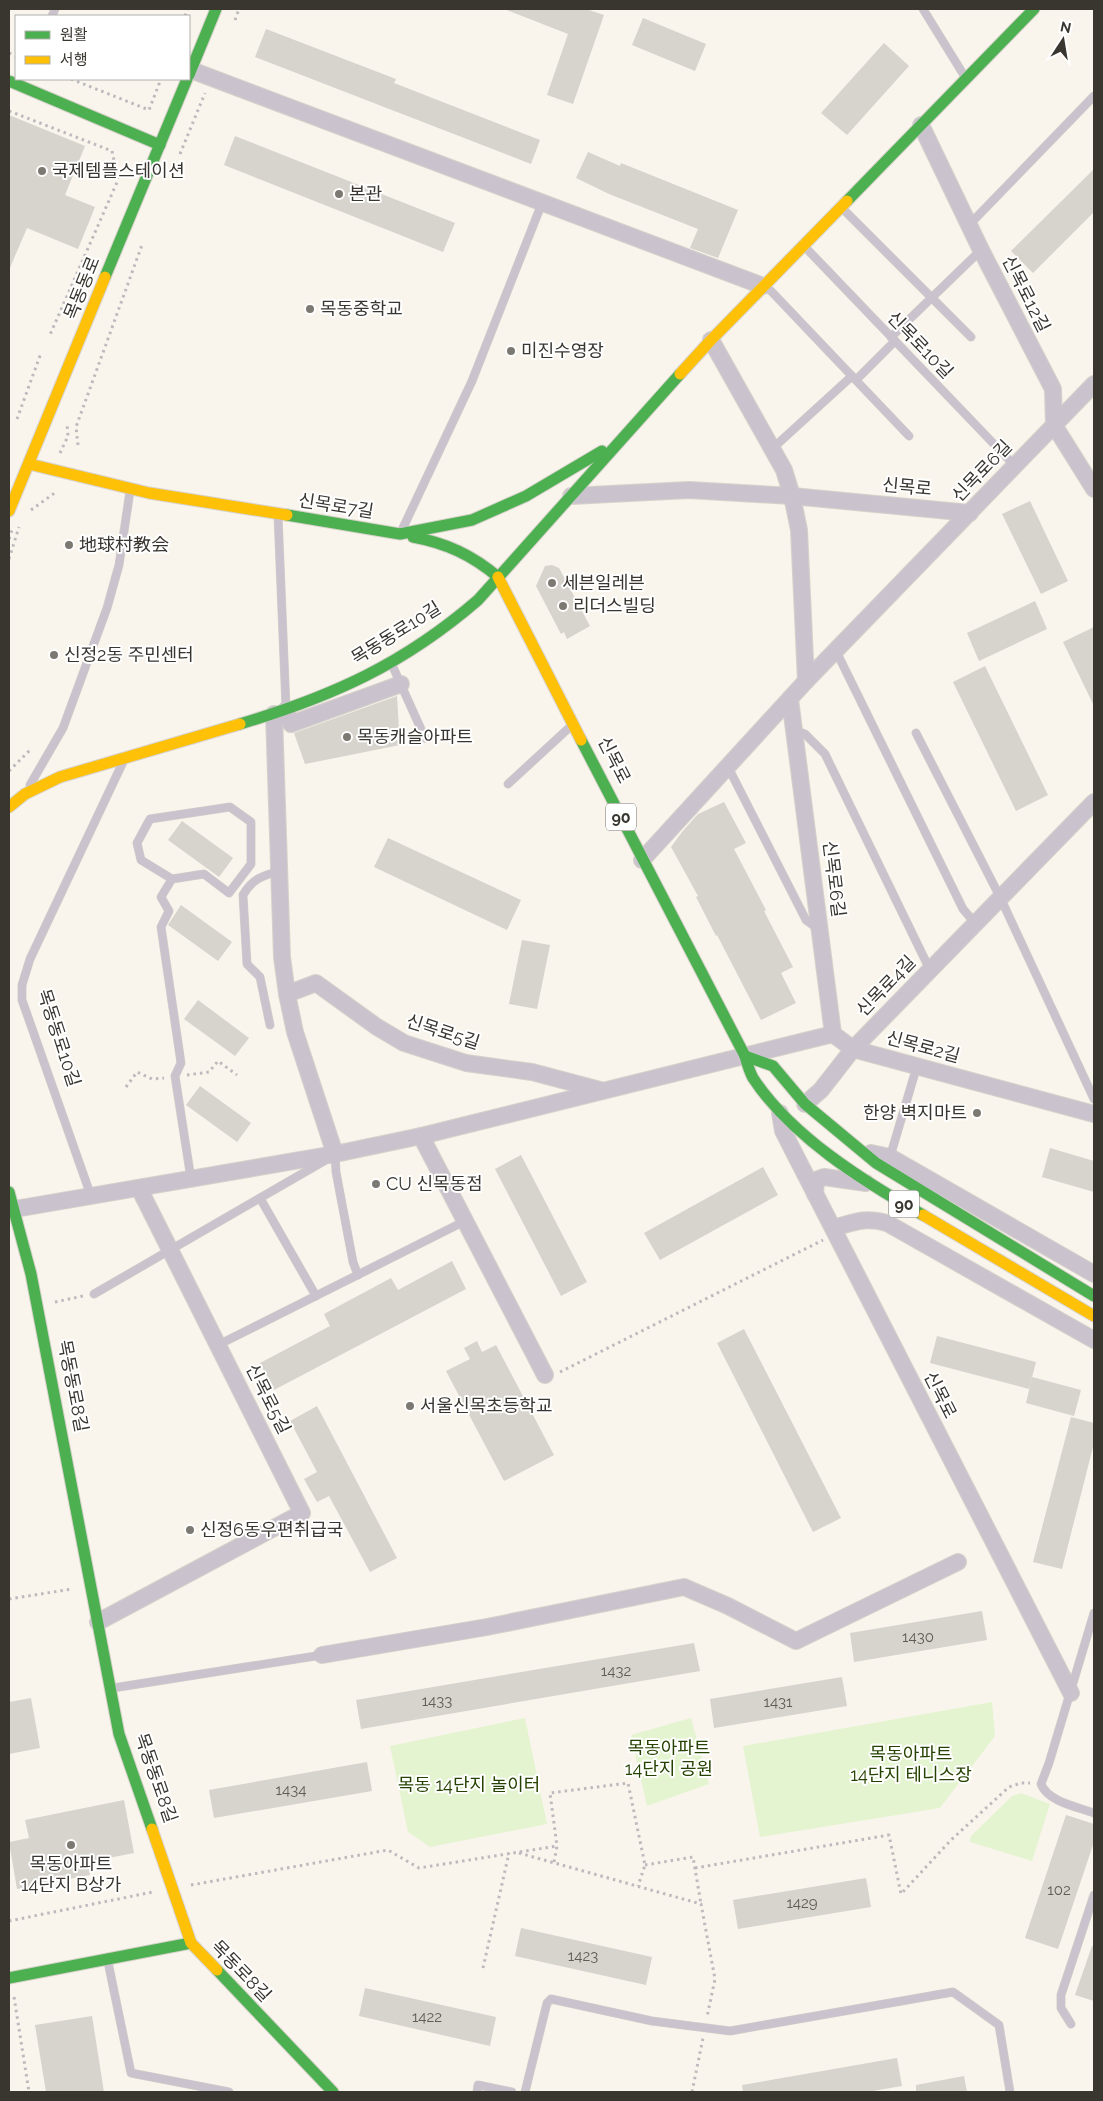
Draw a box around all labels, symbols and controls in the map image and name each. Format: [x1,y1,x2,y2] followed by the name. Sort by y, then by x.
[15,15,190,80] legend
[1038,15,1088,65] north arrow
[1059,18,1073,36] text: N
[60,26,88,44] text: 원활
[60,51,88,69] text: 서행
[52,160,184,181] place label: 국제템플스테이션
[36,165,48,177] marker: 국제템플스테이션
[349,183,383,204] place label: 본관
[333,188,345,200] marker: 본관
[998,252,1055,336] street label: 신목로12길
[59,253,104,322] street label: 목동동로
[320,298,403,319] place label: 목동중학교
[304,303,316,315] marker: 목동중학교
[883,307,957,383] street label: 신목로10길
[521,340,604,361] place label: 미진수영장
[505,345,517,357] marker: 미진수영장
[947,436,1016,506] street label: 신목로6길
[881,474,933,499] street label: 신목로
[297,489,375,522] street label: 신목로7길
[79,534,169,555] place label: 地球村教会
[63,539,75,551] marker: 地球村教会
[562,572,645,593] place label: 세븐일레븐
[546,577,558,589] marker: 세븐일레븐
[573,595,656,616] place label: 리더스빌딩
[347,597,444,668] street label: 목동동로10길
[557,600,569,612] marker: 리더스빌딩
[64,644,194,665] place label: 신정2동 주민센터
[48,649,60,661] marker: 신정2동 주민센터
[357,726,473,747] place label: 목동캐슬아파트
[341,731,353,743] marker: 목동캐슬아파트
[594,733,635,787] street label: 신목로
[606,804,636,830] road number: 90
[819,839,850,918] street label: 신목로6길
[852,951,920,1020] street label: 신목로4길
[34,986,85,1089] street label: 목동동로10길
[404,1010,483,1053] street label: 신목로5길
[884,1027,962,1066] street label: 신목로2길
[863,1102,967,1123] place label: 한양 벽지마트
[971,1107,983,1119] marker: 한양 벽지마트
[386,1173,483,1194] place label: CU 신목동점
[370,1178,382,1190] marker: CU 신목동점
[889,1190,919,1218] road number: 90
[54,1338,93,1434] street label: 목동동로8길
[242,1360,295,1437] street label: 신목로5길
[920,1368,961,1422] street label: 신목로
[420,1395,552,1416] place label: 서울신목초등학교
[404,1400,416,1412] marker: 서울신목초등학교
[200,1519,343,1540] place label: 신정6동우편취급국
[184,1524,196,1536] marker: 신정6동우편취급국
[902,1628,934,1646] house number: 1430
[601,1662,631,1680] house number: 1432
[422,1692,452,1710] house number: 1433
[763,1693,793,1711] house number: 1431
[131,1730,182,1825] street label: 목동동로8길
[625,1737,713,1779] park label: 목동아파트 14단지 공원
[850,1743,972,1785] park label: 목동아파트 14단지 테니스장
[398,1774,540,1795] park label: 목동 14단지 놀이터
[276,1781,306,1799] house number: 1434
[65,1839,77,1851] marker: 목동아파트 14단지 B상가
[21,1853,122,1895] place label: 목동아파트 14단지 B상가
[1047,1881,1071,1899] house number: 102
[786,1894,818,1912] house number: 1429
[207,1936,276,2006] street label: 목동로8길
[568,1947,598,1965] house number: 1423
[412,2008,442,2026] house number: 1422

